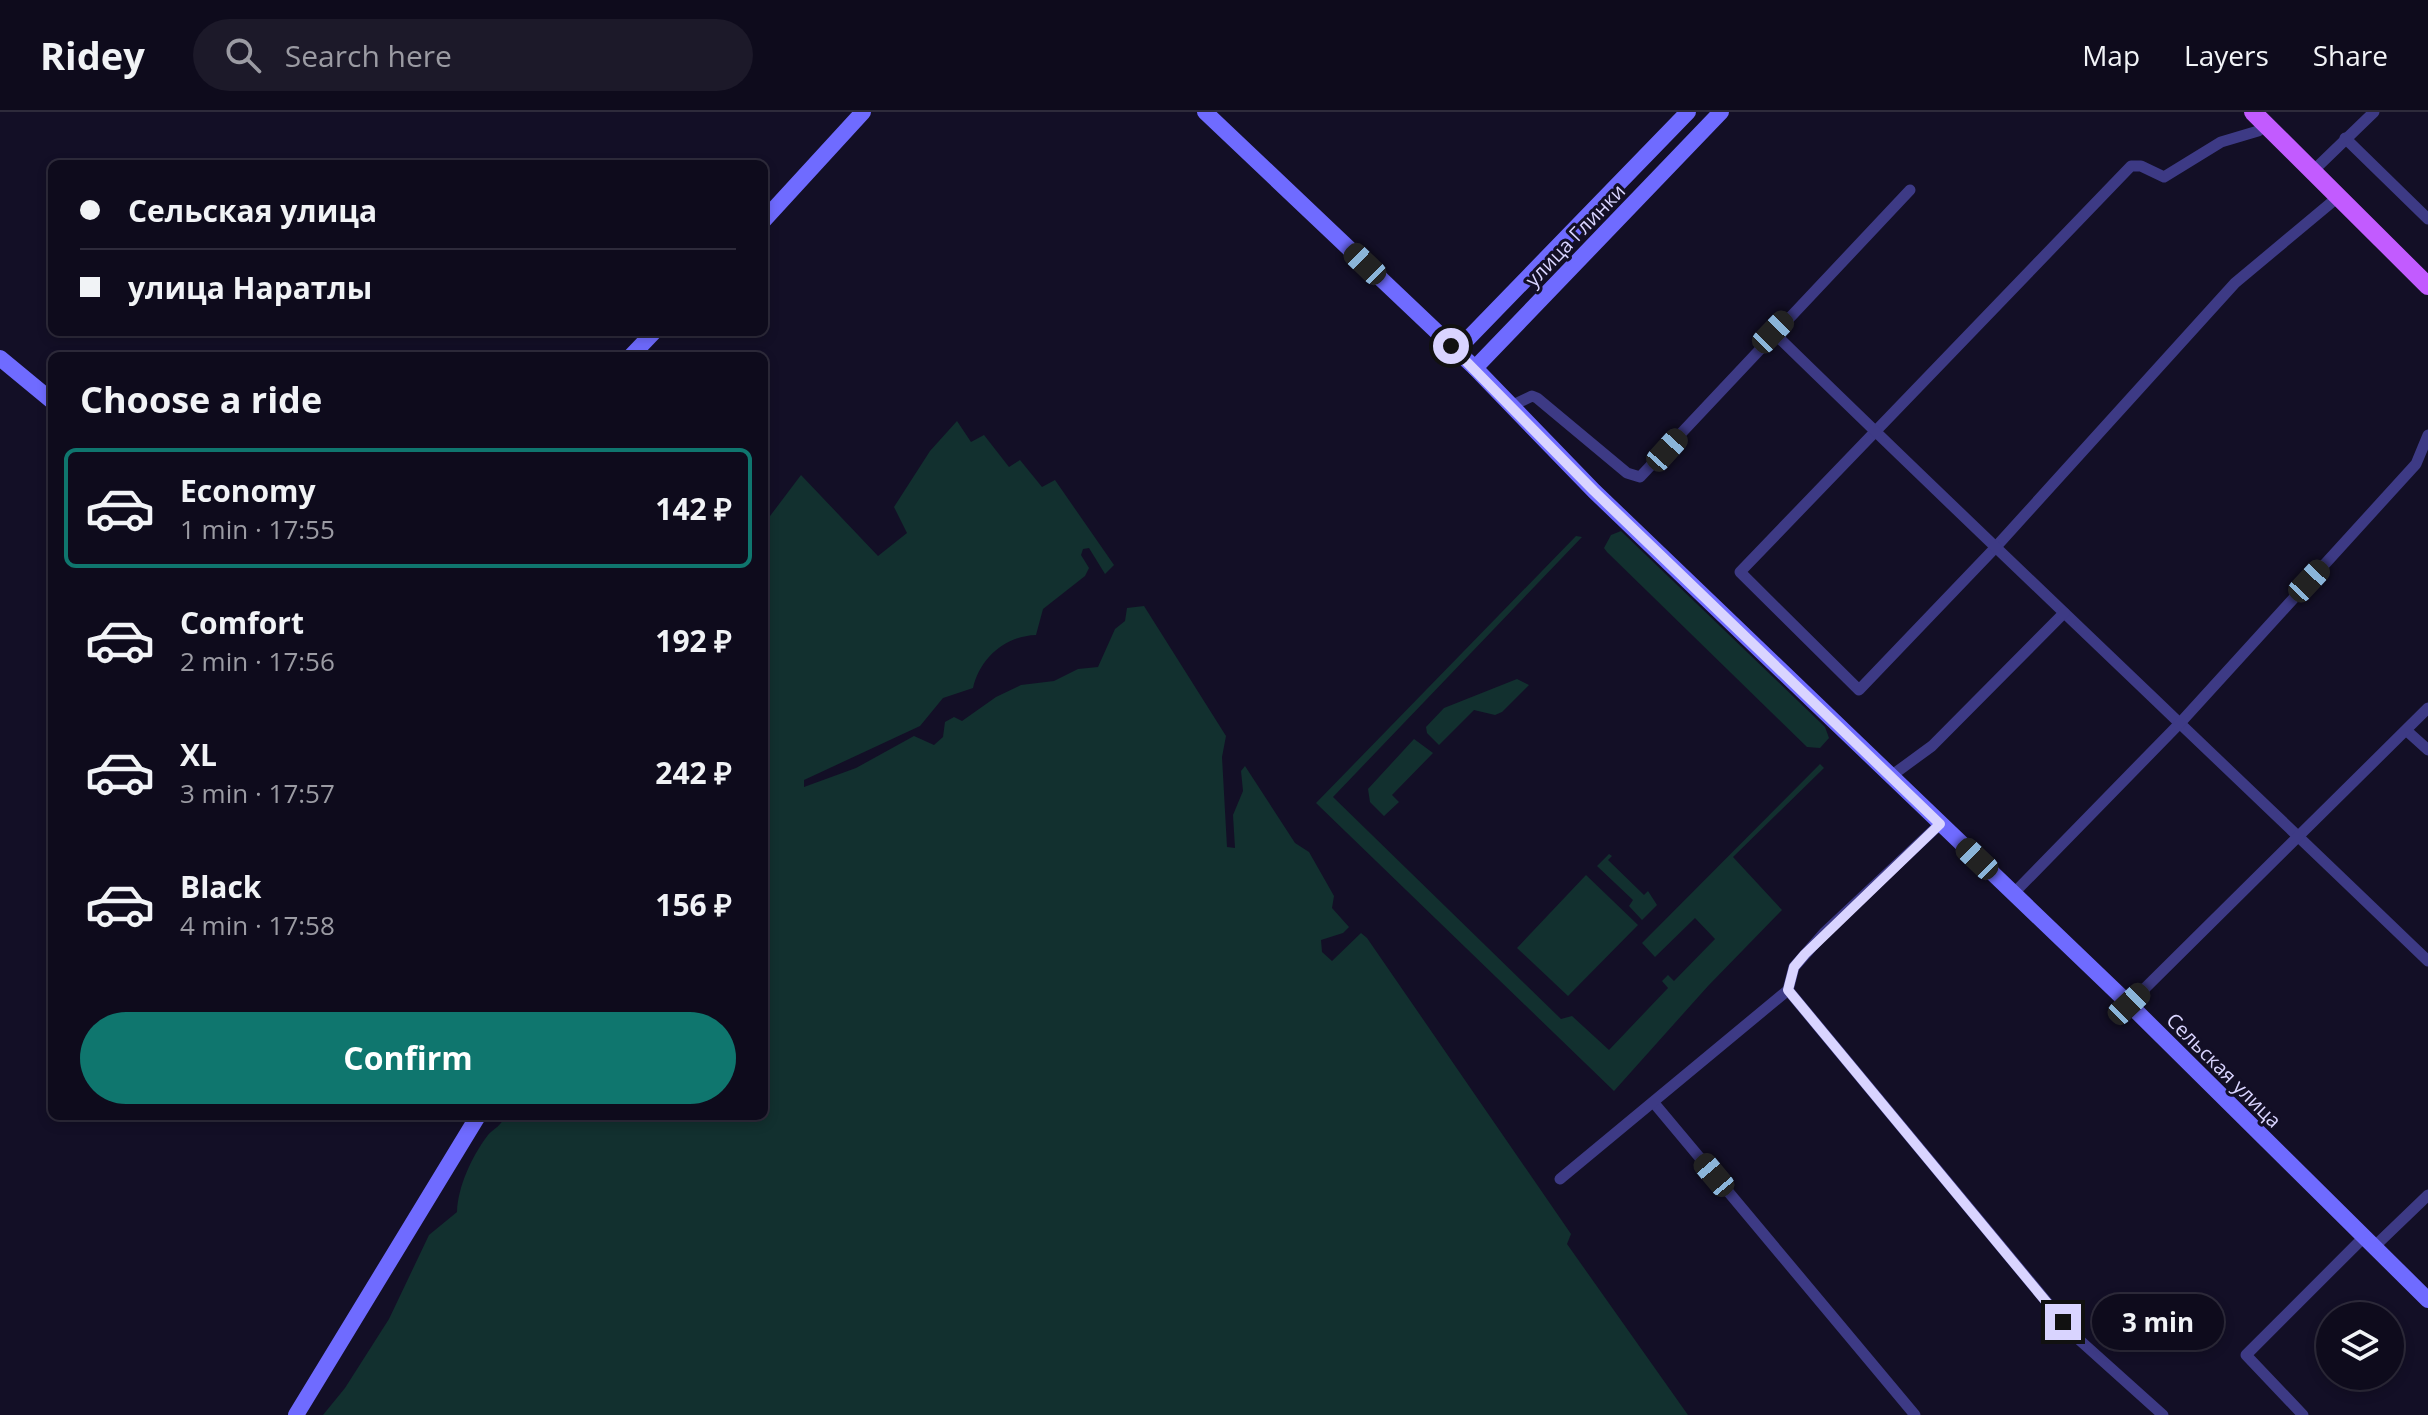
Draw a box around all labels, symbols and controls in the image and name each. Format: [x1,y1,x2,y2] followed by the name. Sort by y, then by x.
[193,19,753,91] search box
[40,29,145,81] text: Ridey
[221,33,265,77] icon: search
[285,35,452,76] text: Search here
[2082,36,2140,74] text: Map
[2184,36,2269,74] text: Layers
[2313,36,2388,74] text: Share
[1519,178,1631,292] street label: улица Глинки
[128,190,377,231] text: Сельская улица
[1339,239,1391,289] car
[128,267,372,308] text: улица Наратлы
[1748,306,1798,358] car
[1433,328,1469,364] route start
[80,375,322,424] text: Choose a ride
[1642,424,1692,476] car
[180,470,316,511] text: Economy
[84,472,156,544] icon: car
[655,488,732,529] text: 142 ₽
[180,511,335,547] text: 1 min · 17:55
[2284,555,2334,607] car
[180,602,304,643] text: Comfort
[84,604,156,676] icon: car
[655,620,732,661] text: 192 ₽
[180,643,335,679] text: 2 min · 17:56
[180,734,217,775] text: XL
[84,736,156,808] icon: car
[655,752,732,793] text: 242 ₽
[180,775,335,811] text: 3 min · 17:57
[1951,834,2003,884] car
[180,866,261,907] text: Black
[84,868,156,940] icon: car
[655,884,732,925] text: 156 ₽
[180,907,335,943] text: 4 min · 17:58
[2103,979,2155,1029] car
[2161,1007,2287,1133] street label: Сельская улица
[80,1012,736,1104] button: Confirm
[1689,1149,1739,1201] car
[2091,1294,2223,1350] callout: 3 min
[2316,1302,2404,1390] map controls
[2316,1302,2404,1390] button: layers
[2045,1304,2081,1340] route end
[2122,1304,2194,1340] text: 3 min

